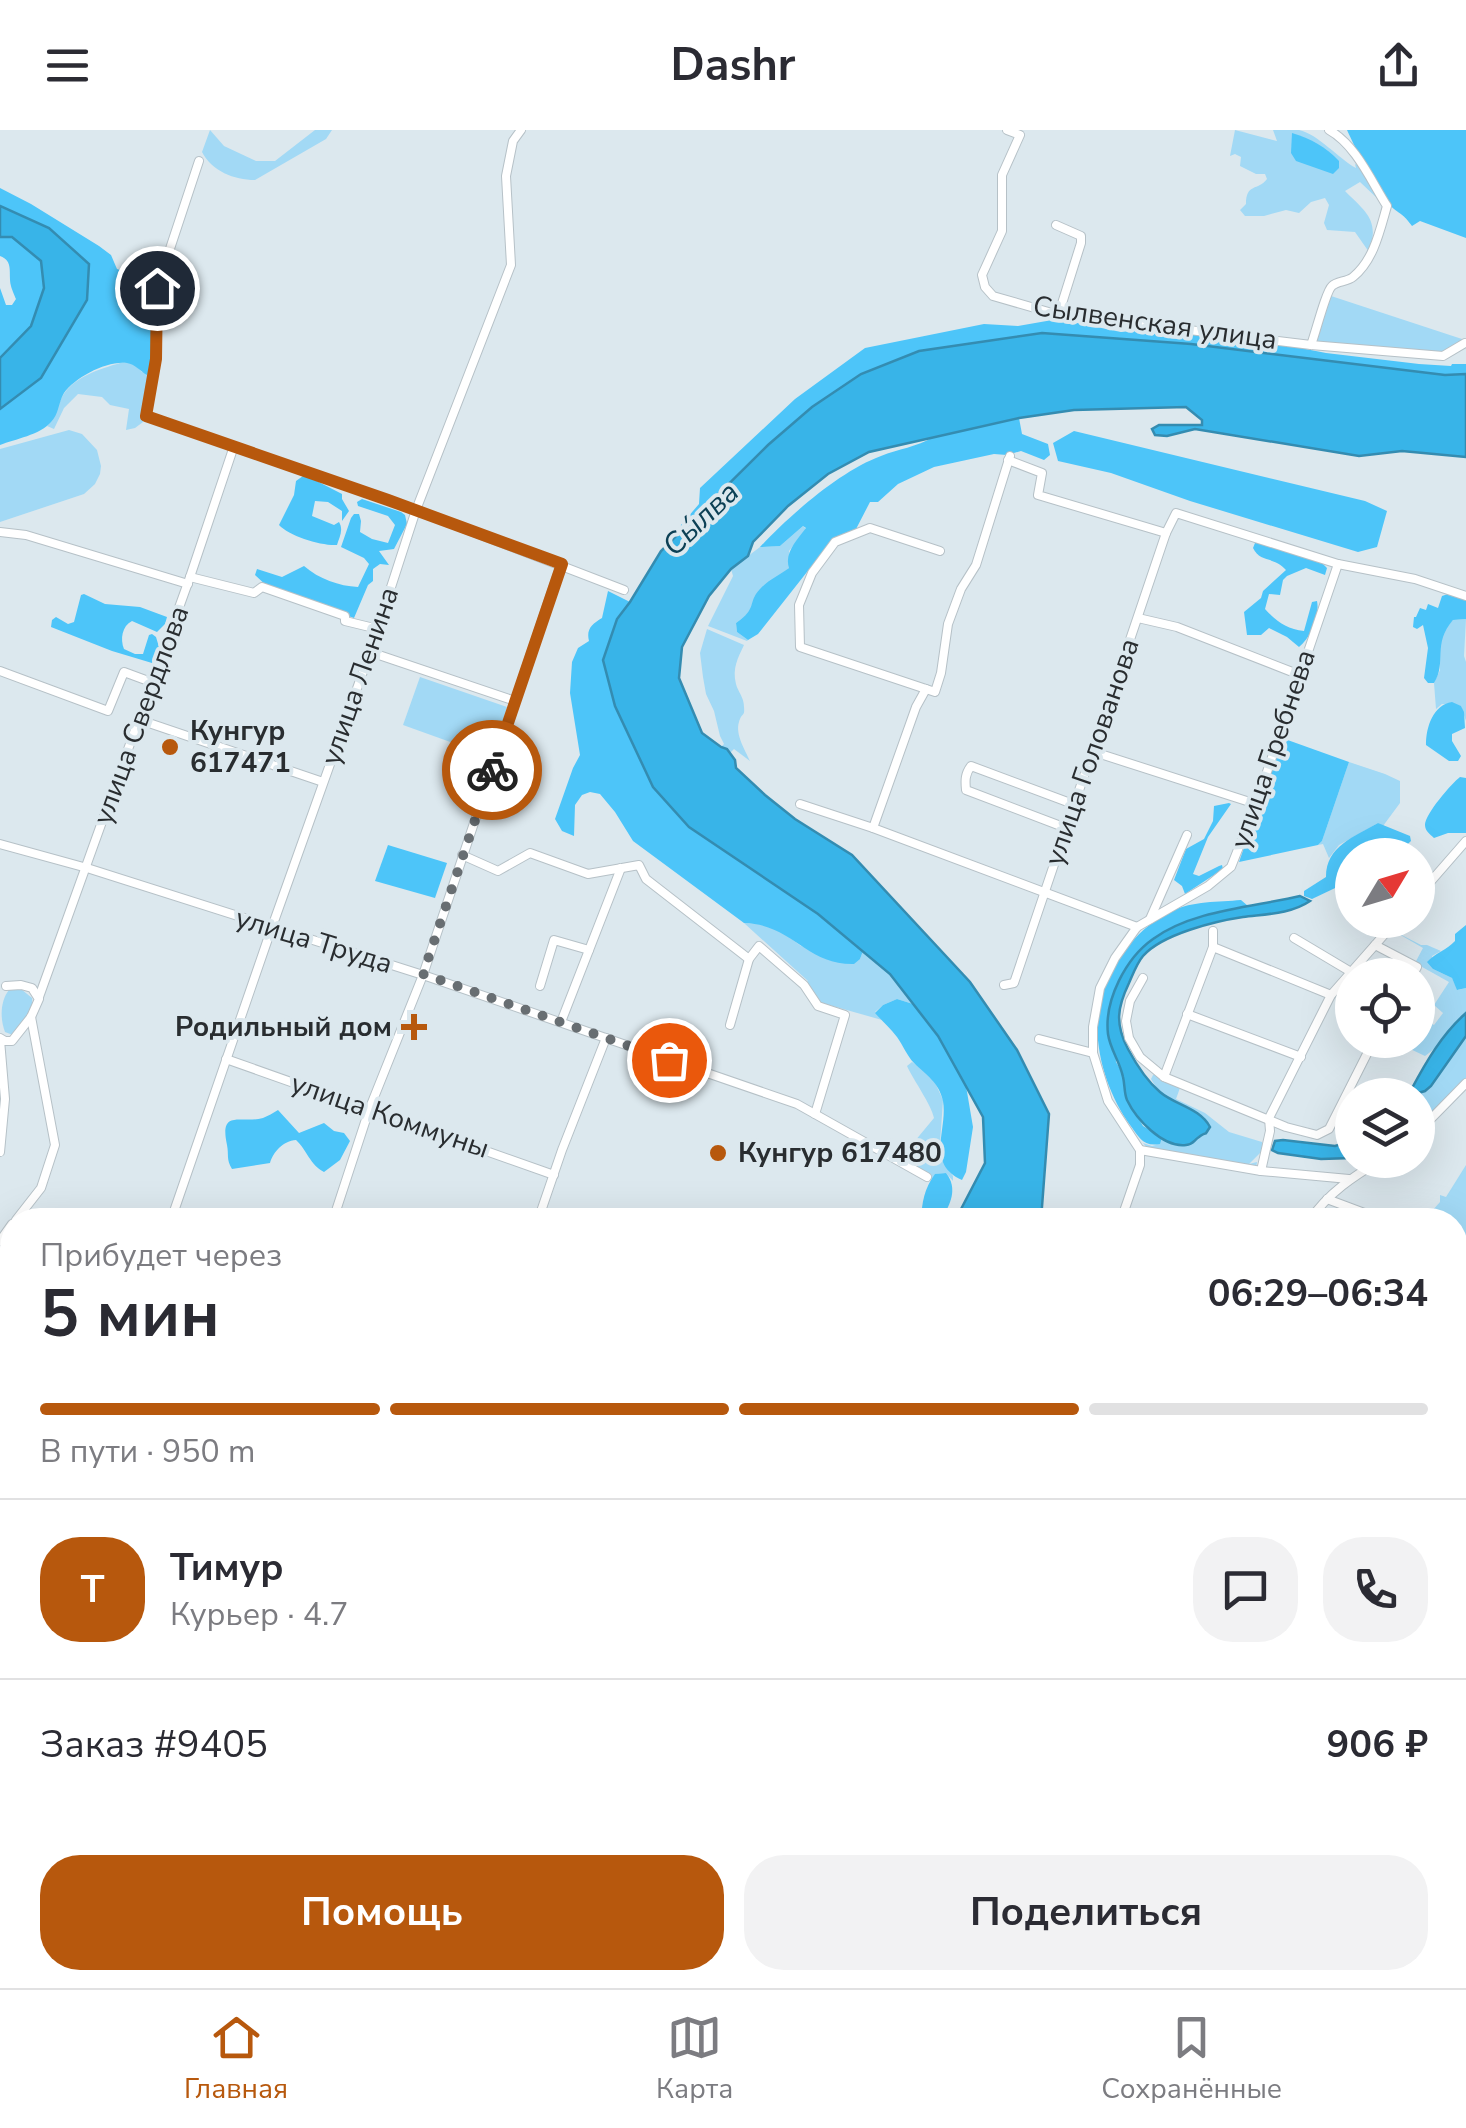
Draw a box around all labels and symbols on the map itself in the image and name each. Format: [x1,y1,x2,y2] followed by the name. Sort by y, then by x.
[115,246,200,331] pin
[1031,287,1279,359] street label: Сылвенская улица
[654,472,748,566] water label: Сы́лва
[312,582,408,770] street label: улица Ленина
[84,600,198,830] street label: улица Свердлова
[1035,633,1149,871] street label: улица Голованова
[1221,645,1325,853] street label: улица Гребнева
[190,712,291,782] place label: Кунгур 617471
[442,720,542,820] courier
[159,736,181,758] marker: Кунгур 617471
[1335,838,1435,938] north arrow
[231,899,397,983] street label: улица Труда
[175,1008,392,1046] place label: Родильный дом
[401,1014,427,1040] marker: Родильный дом
[627,1018,712,1103] pin
[286,1064,494,1168] street label: улица Коммуны
[738,1134,942,1172] place label: Кунгур 617480
[707,1142,729,1164] marker: Кунгур 617480

